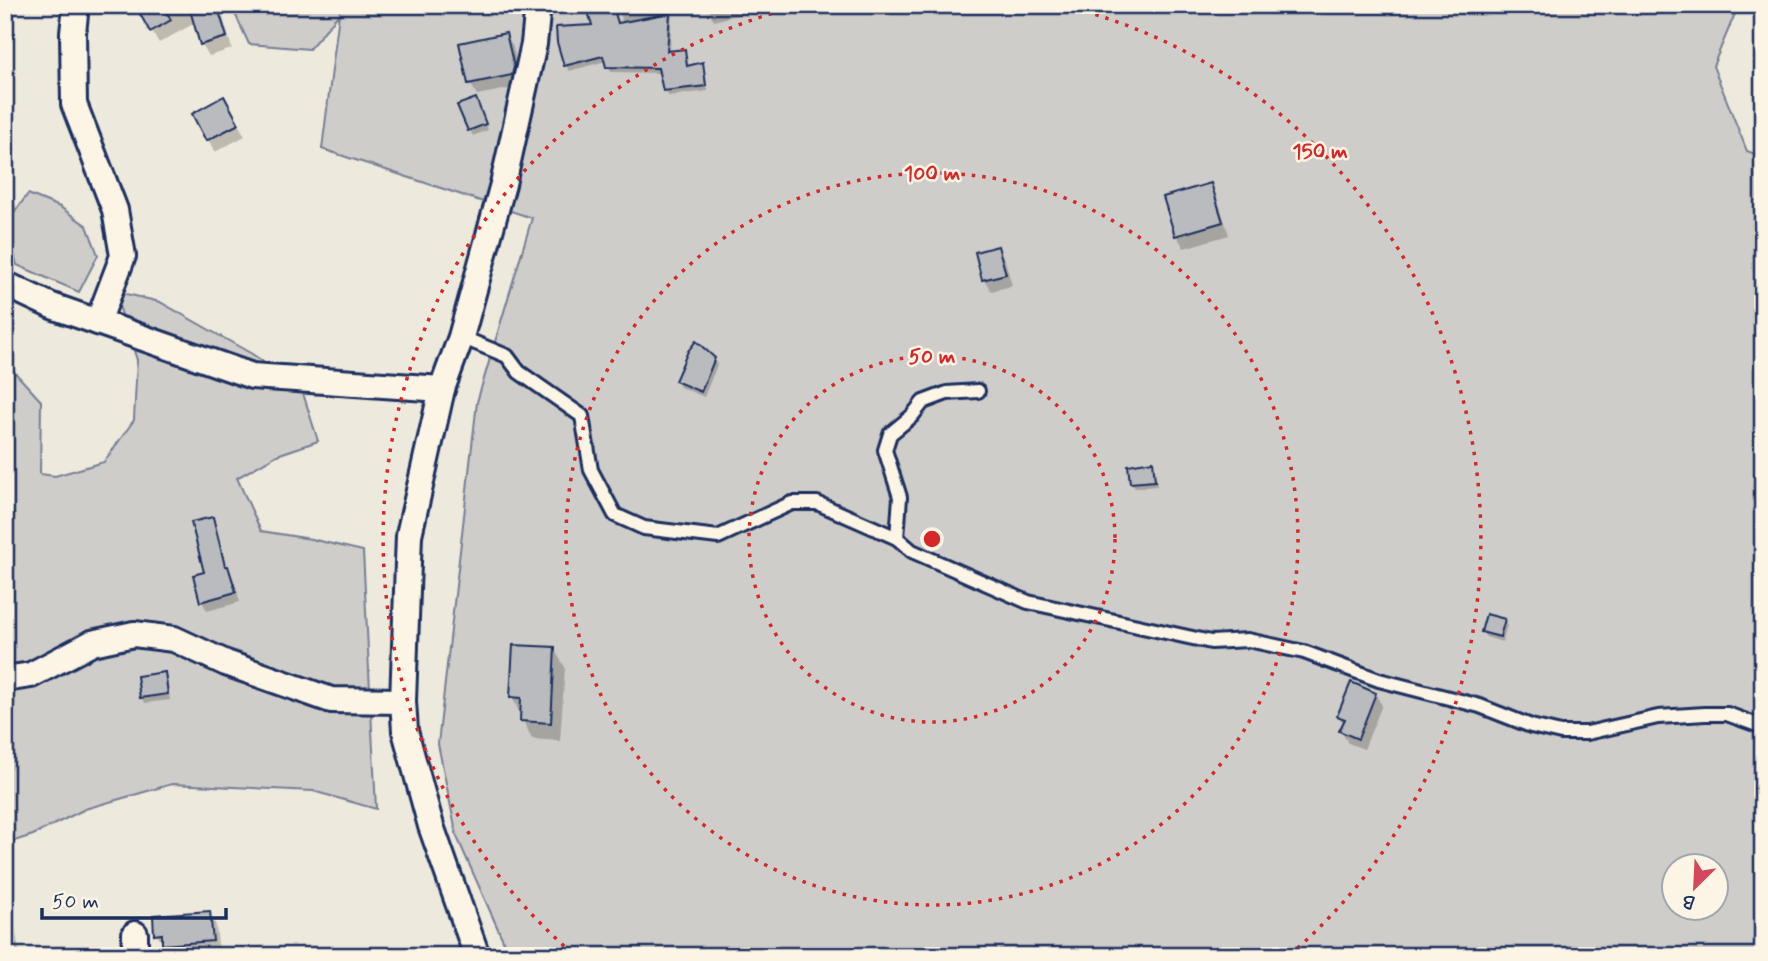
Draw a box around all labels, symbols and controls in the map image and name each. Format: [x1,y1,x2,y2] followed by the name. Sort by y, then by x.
[1292,138,1348,166] text: 150 m
[904,160,960,188] text: 100 m
[909,343,956,371] text: 50 m
[920,527,944,551] centre of rings
[1660,852,1730,922] north arrow
[42,877,226,921] scale bar
[1678,887,1699,915] text: B
[52,888,99,916] text: 50 m

